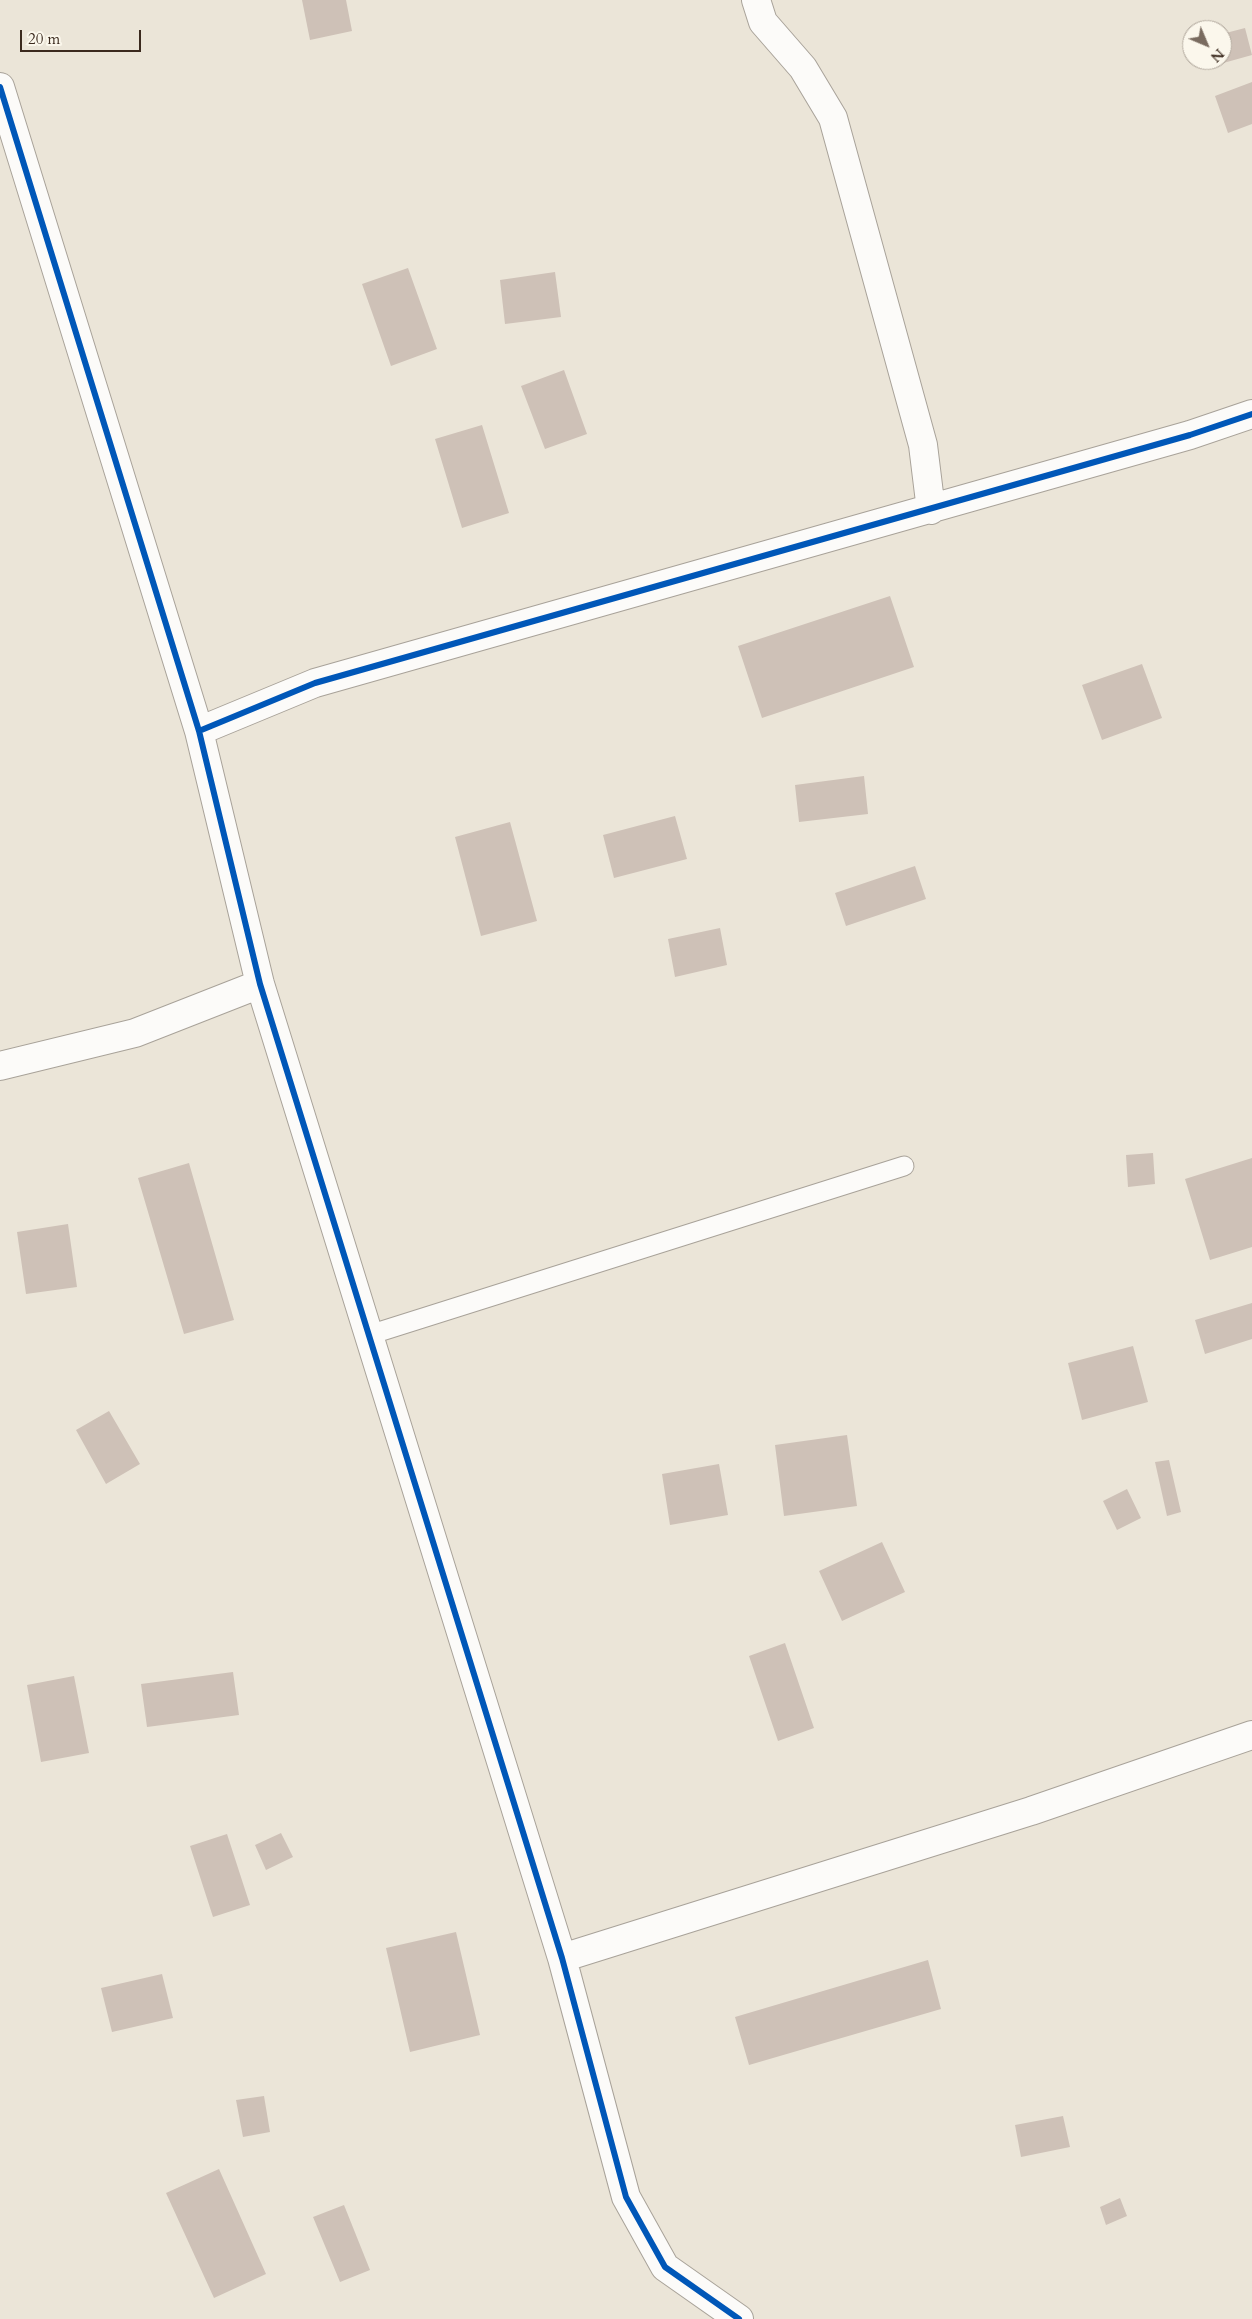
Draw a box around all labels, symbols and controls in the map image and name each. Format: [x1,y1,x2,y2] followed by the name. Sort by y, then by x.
[22,20,144,52] scale bar
[1182,20,1232,70] north arrow
[28,29,60,49] text: 20 m
[1206,44,1228,66] text: N

